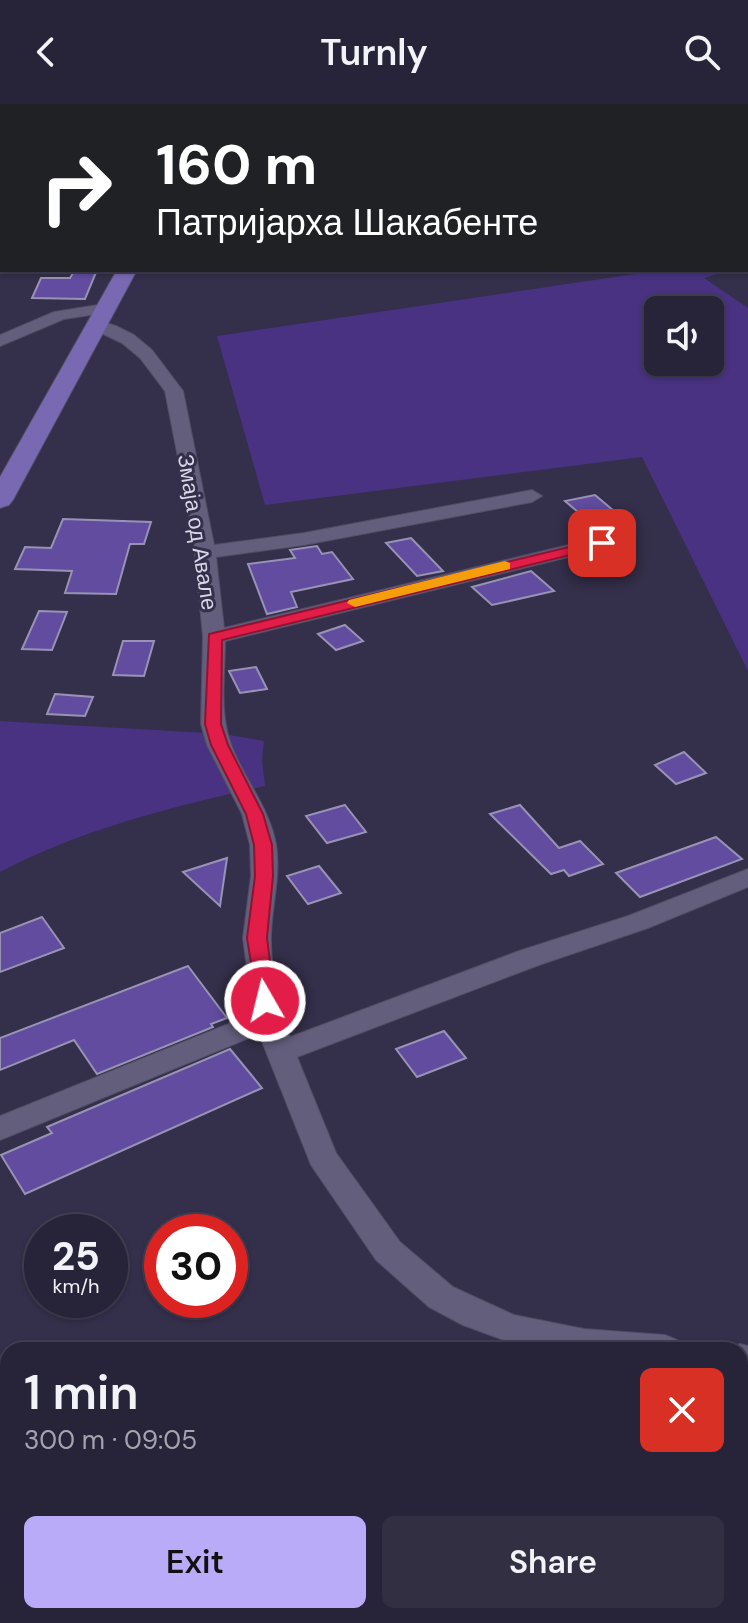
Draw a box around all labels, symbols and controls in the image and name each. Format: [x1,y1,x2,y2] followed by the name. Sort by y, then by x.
[320,29,428,76] text: Turnly
[24,30,68,74] icon: back
[680,30,724,74] icon: search
[156,128,317,201] text: 160 m
[24,136,128,240] icon: right
[156,199,538,246] text: Патријарха Шакабенте
[644,296,724,376] map controls
[644,296,724,376] button: sound
[171,452,224,612] street label: Змаја од Авале
[568,509,636,577] pin
[580,521,624,565] icon: arrive
[223,959,307,1043] position arrow
[144,1214,248,1318] speed limit sign: 30
[52,1230,100,1282] text: 25
[52,1273,100,1299] text: km/h
[24,1361,139,1424] text: 1 min
[640,1368,724,1452] button: close
[24,1423,197,1457] text: 300 m · 09:05
[24,1516,366,1608] button: Exit
[382,1516,724,1608] button: Share

